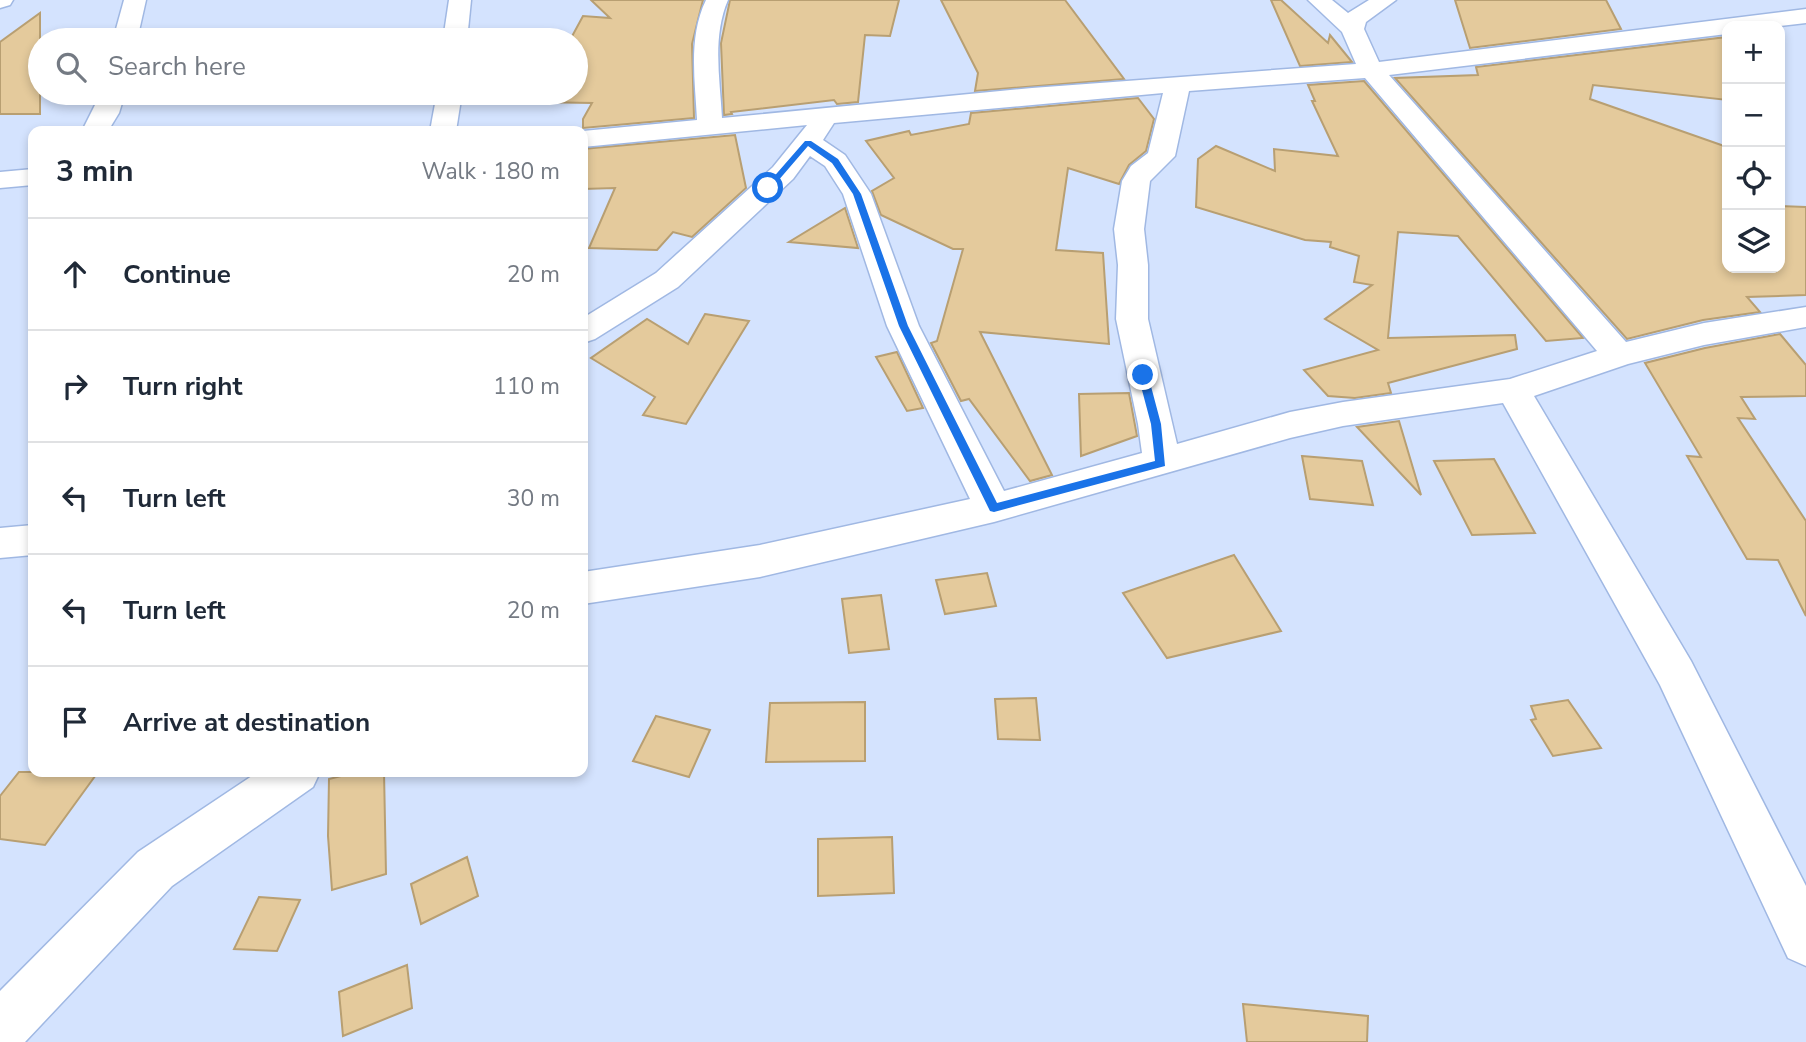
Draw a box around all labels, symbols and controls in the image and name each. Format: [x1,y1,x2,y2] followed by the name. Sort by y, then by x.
[1722,21,1785,273] map controls
[1722,21,1785,84] button: +
[28,28,588,105] search box
[52,48,90,86] icon: search
[108,49,246,84] text: Search here
[1722,84,1785,147] button: −
[1722,147,1785,210] button: locate
[56,151,134,192] text: 3 min
[421,156,560,187] text: Walk · 180 m
[752,172,783,203] route start
[1722,210,1785,273] button: layers
[56,255,94,293] icon: ahead
[123,257,231,292] text: Continue
[507,259,560,290] text: 20 m
[1127,359,1158,390] route end
[56,367,94,405] icon: right
[123,369,242,404] text: Turn right
[493,371,560,402] text: 110 m
[56,479,94,517] icon: left
[123,481,226,516] text: Turn left
[507,483,560,514] text: 30 m
[56,591,94,629] icon: left
[123,593,226,628] text: Turn left
[507,595,560,626] text: 20 m
[56,703,94,741] icon: arrive
[123,705,370,740] text: Arrive at destination

